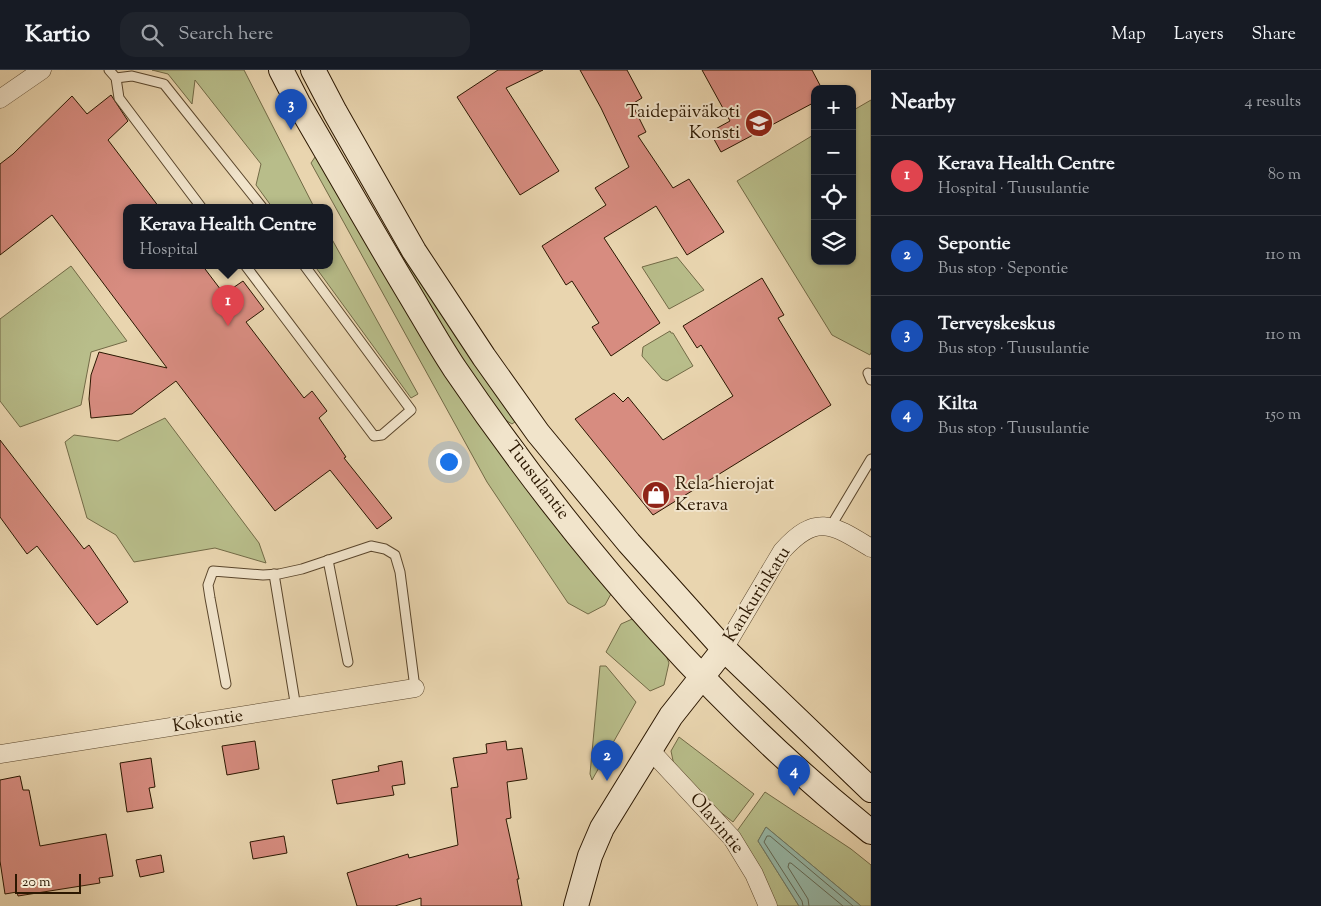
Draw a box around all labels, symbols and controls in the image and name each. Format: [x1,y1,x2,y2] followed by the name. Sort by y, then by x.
[120,12,470,57] search box
[25,18,90,52] text: Kartio
[138,21,166,49] icon: search
[178,21,273,48] text: Search here
[1111,22,1146,48] text: Map
[1174,22,1224,48] text: Layers
[1252,22,1296,48] text: Share
[811,85,856,265] map controls
[811,85,856,130] button: +
[891,88,956,118] text: Nearby
[275,89,307,130] pin: 3
[1245,91,1301,114] text: 4 results
[626,100,740,147] place label: Taidepäiväkoti Konsti
[744,108,774,138] school or university icon: Taidepäiväkoti Konsti
[811,130,856,175] button: −
[938,151,1115,178] text: Kerava Health Centre
[904,164,910,187] text: 1
[1268,164,1301,187] text: 80 m
[811,175,856,220] button: locate
[938,178,1090,201] text: Hospital · Tuusulantie
[123,204,333,269] popup
[140,212,316,239] text: Kerava Health Centre
[811,220,856,265] button: layers
[938,231,1011,258] text: Sepontie
[140,239,198,262] text: Hospital
[903,244,911,267] text: 2
[1265,244,1301,267] text: 110 m
[938,258,1068,281] text: Bus stop · Sepontie
[212,285,244,326] pin: 1
[938,311,1055,338] text: Terveyskeskus
[904,324,910,347] text: 3
[1265,324,1301,347] text: 110 m
[938,338,1089,361] text: Bus stop · Tuusulantie
[938,391,978,418] text: Kilta
[903,404,911,427] text: 4
[1265,404,1301,427] text: 150 m
[938,418,1089,441] text: Bus stop · Tuusulantie
[499,436,575,526] street label: Tuusulantie
[436,449,462,475] your location
[675,472,775,519] place label: Rela-hierojat Kerava
[641,480,671,510] shop icon: Rela-hierojat Kerava
[718,542,798,648] street label: Kankurinkatu
[171,704,245,740] street label: Kokontie
[591,740,623,781] pin: 2
[778,755,810,796] pin: 4
[683,788,749,860] street label: Olavintie
[15,871,81,894] scale bar
[22,873,51,893] text: 20 m

